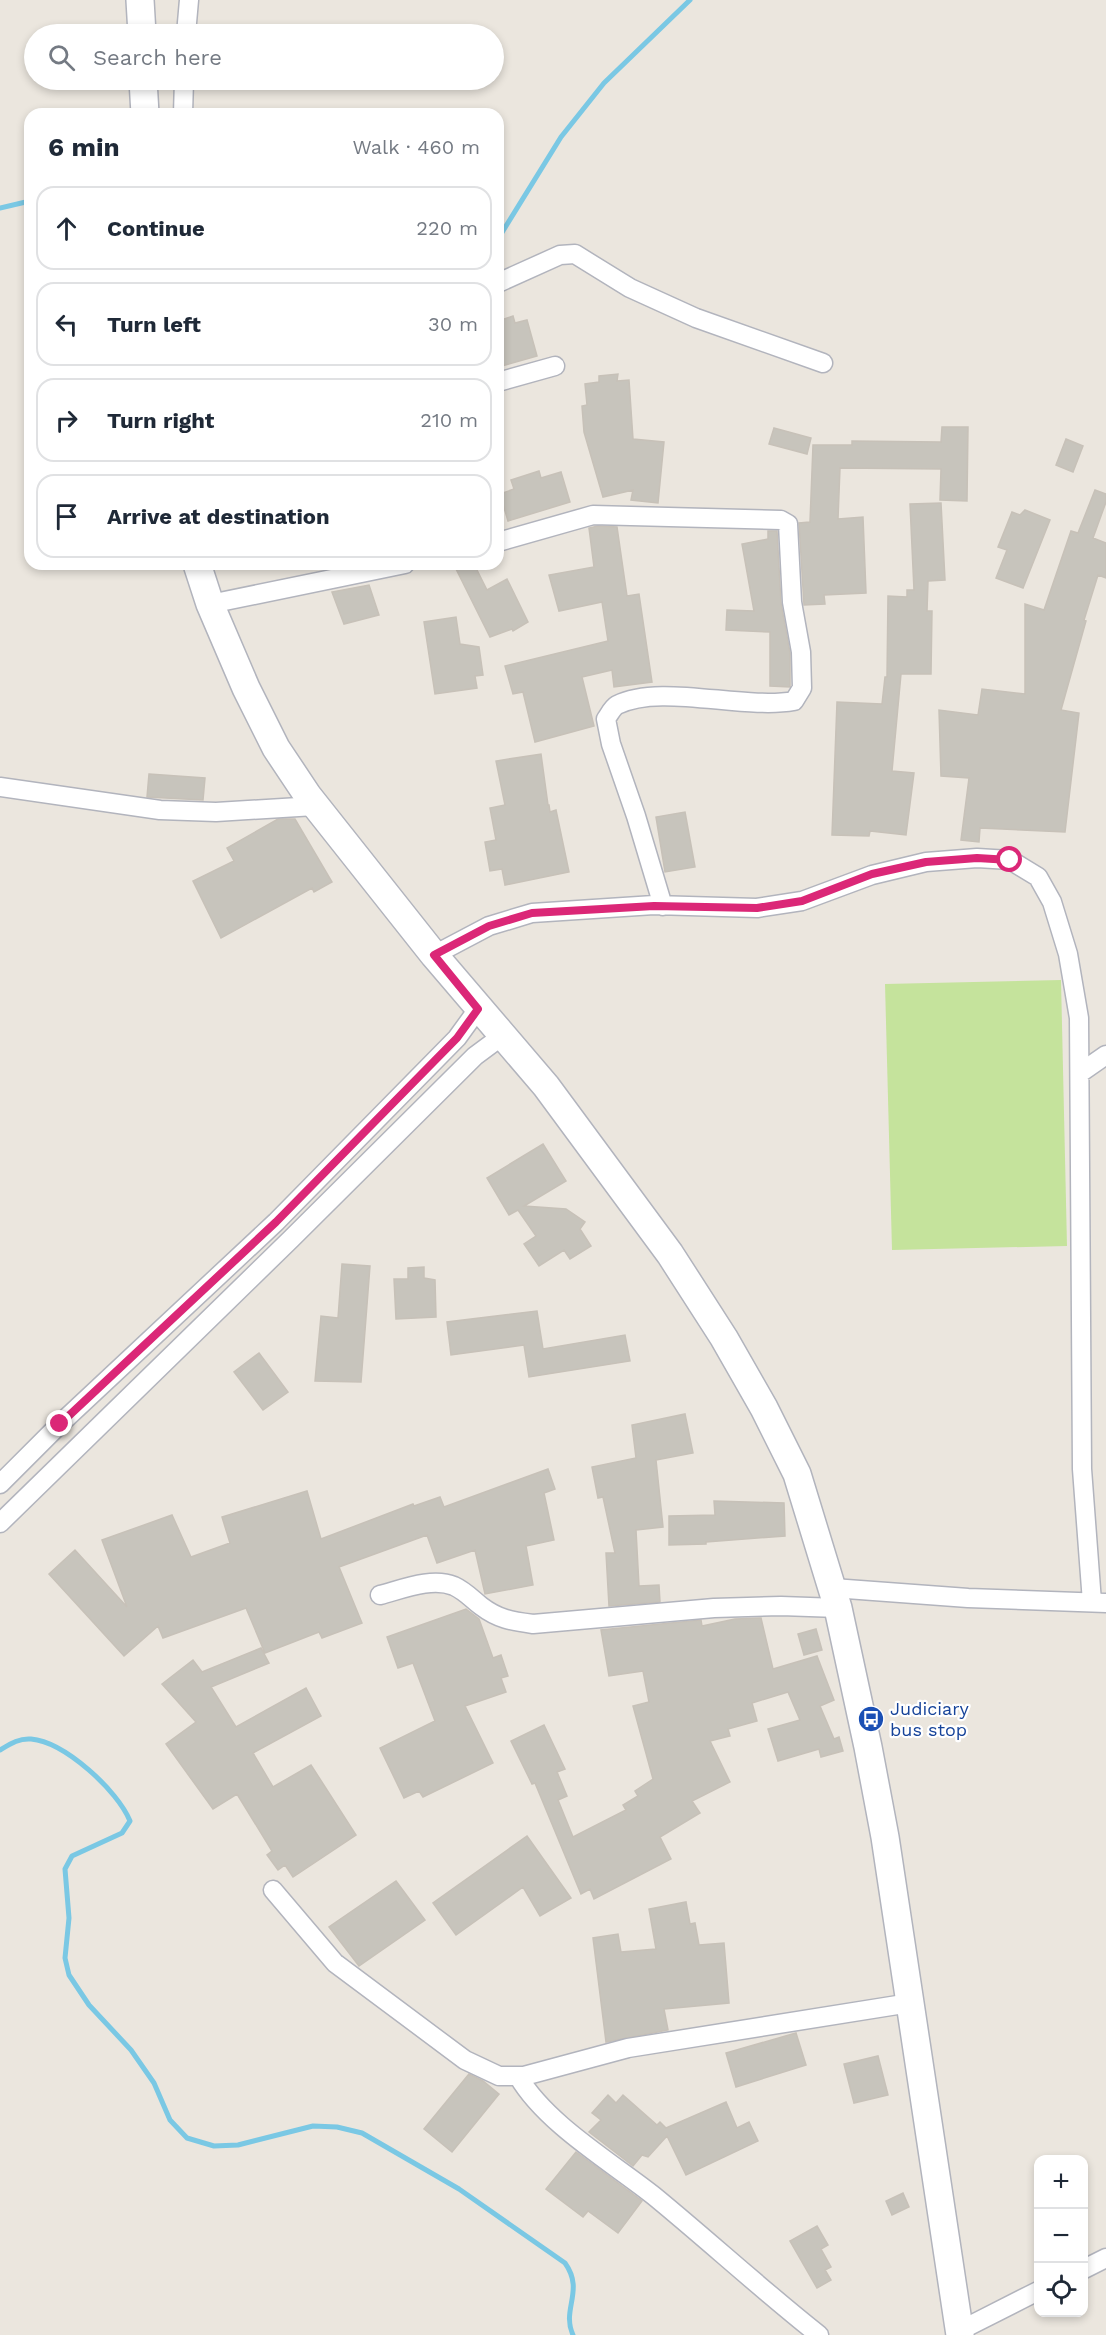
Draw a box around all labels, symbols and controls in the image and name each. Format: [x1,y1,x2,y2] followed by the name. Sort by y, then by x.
[24,24,504,90] search box
[45,41,78,74] icon: search
[93,45,222,70] text: Search here
[48,132,120,162] text: 6 min
[352,135,480,159] text: Walk · 460 m
[50,212,83,245] icon: ahead
[107,216,205,241] text: Continue
[416,216,478,240] text: 220 m
[50,308,83,341] icon: left
[107,312,201,337] text: Turn left
[428,312,478,336] text: 30 m
[50,404,83,437] icon: right
[107,408,214,433] text: Turn right
[420,408,478,432] text: 210 m
[50,500,83,533] icon: arrive
[107,504,330,529] text: Arrive at destination
[996,846,1022,872] route start
[46,1410,72,1436] route end
[890,1698,970,1740] place label: Judiciary bus stop
[856,1704,886,1734] bus stop icon: Judiciary bus stop
[1034,2155,1088,2317] map controls
[1034,2155,1088,2209] button: +
[1034,2209,1088,2263] button: −
[1034,2263,1088,2317] button: locate

